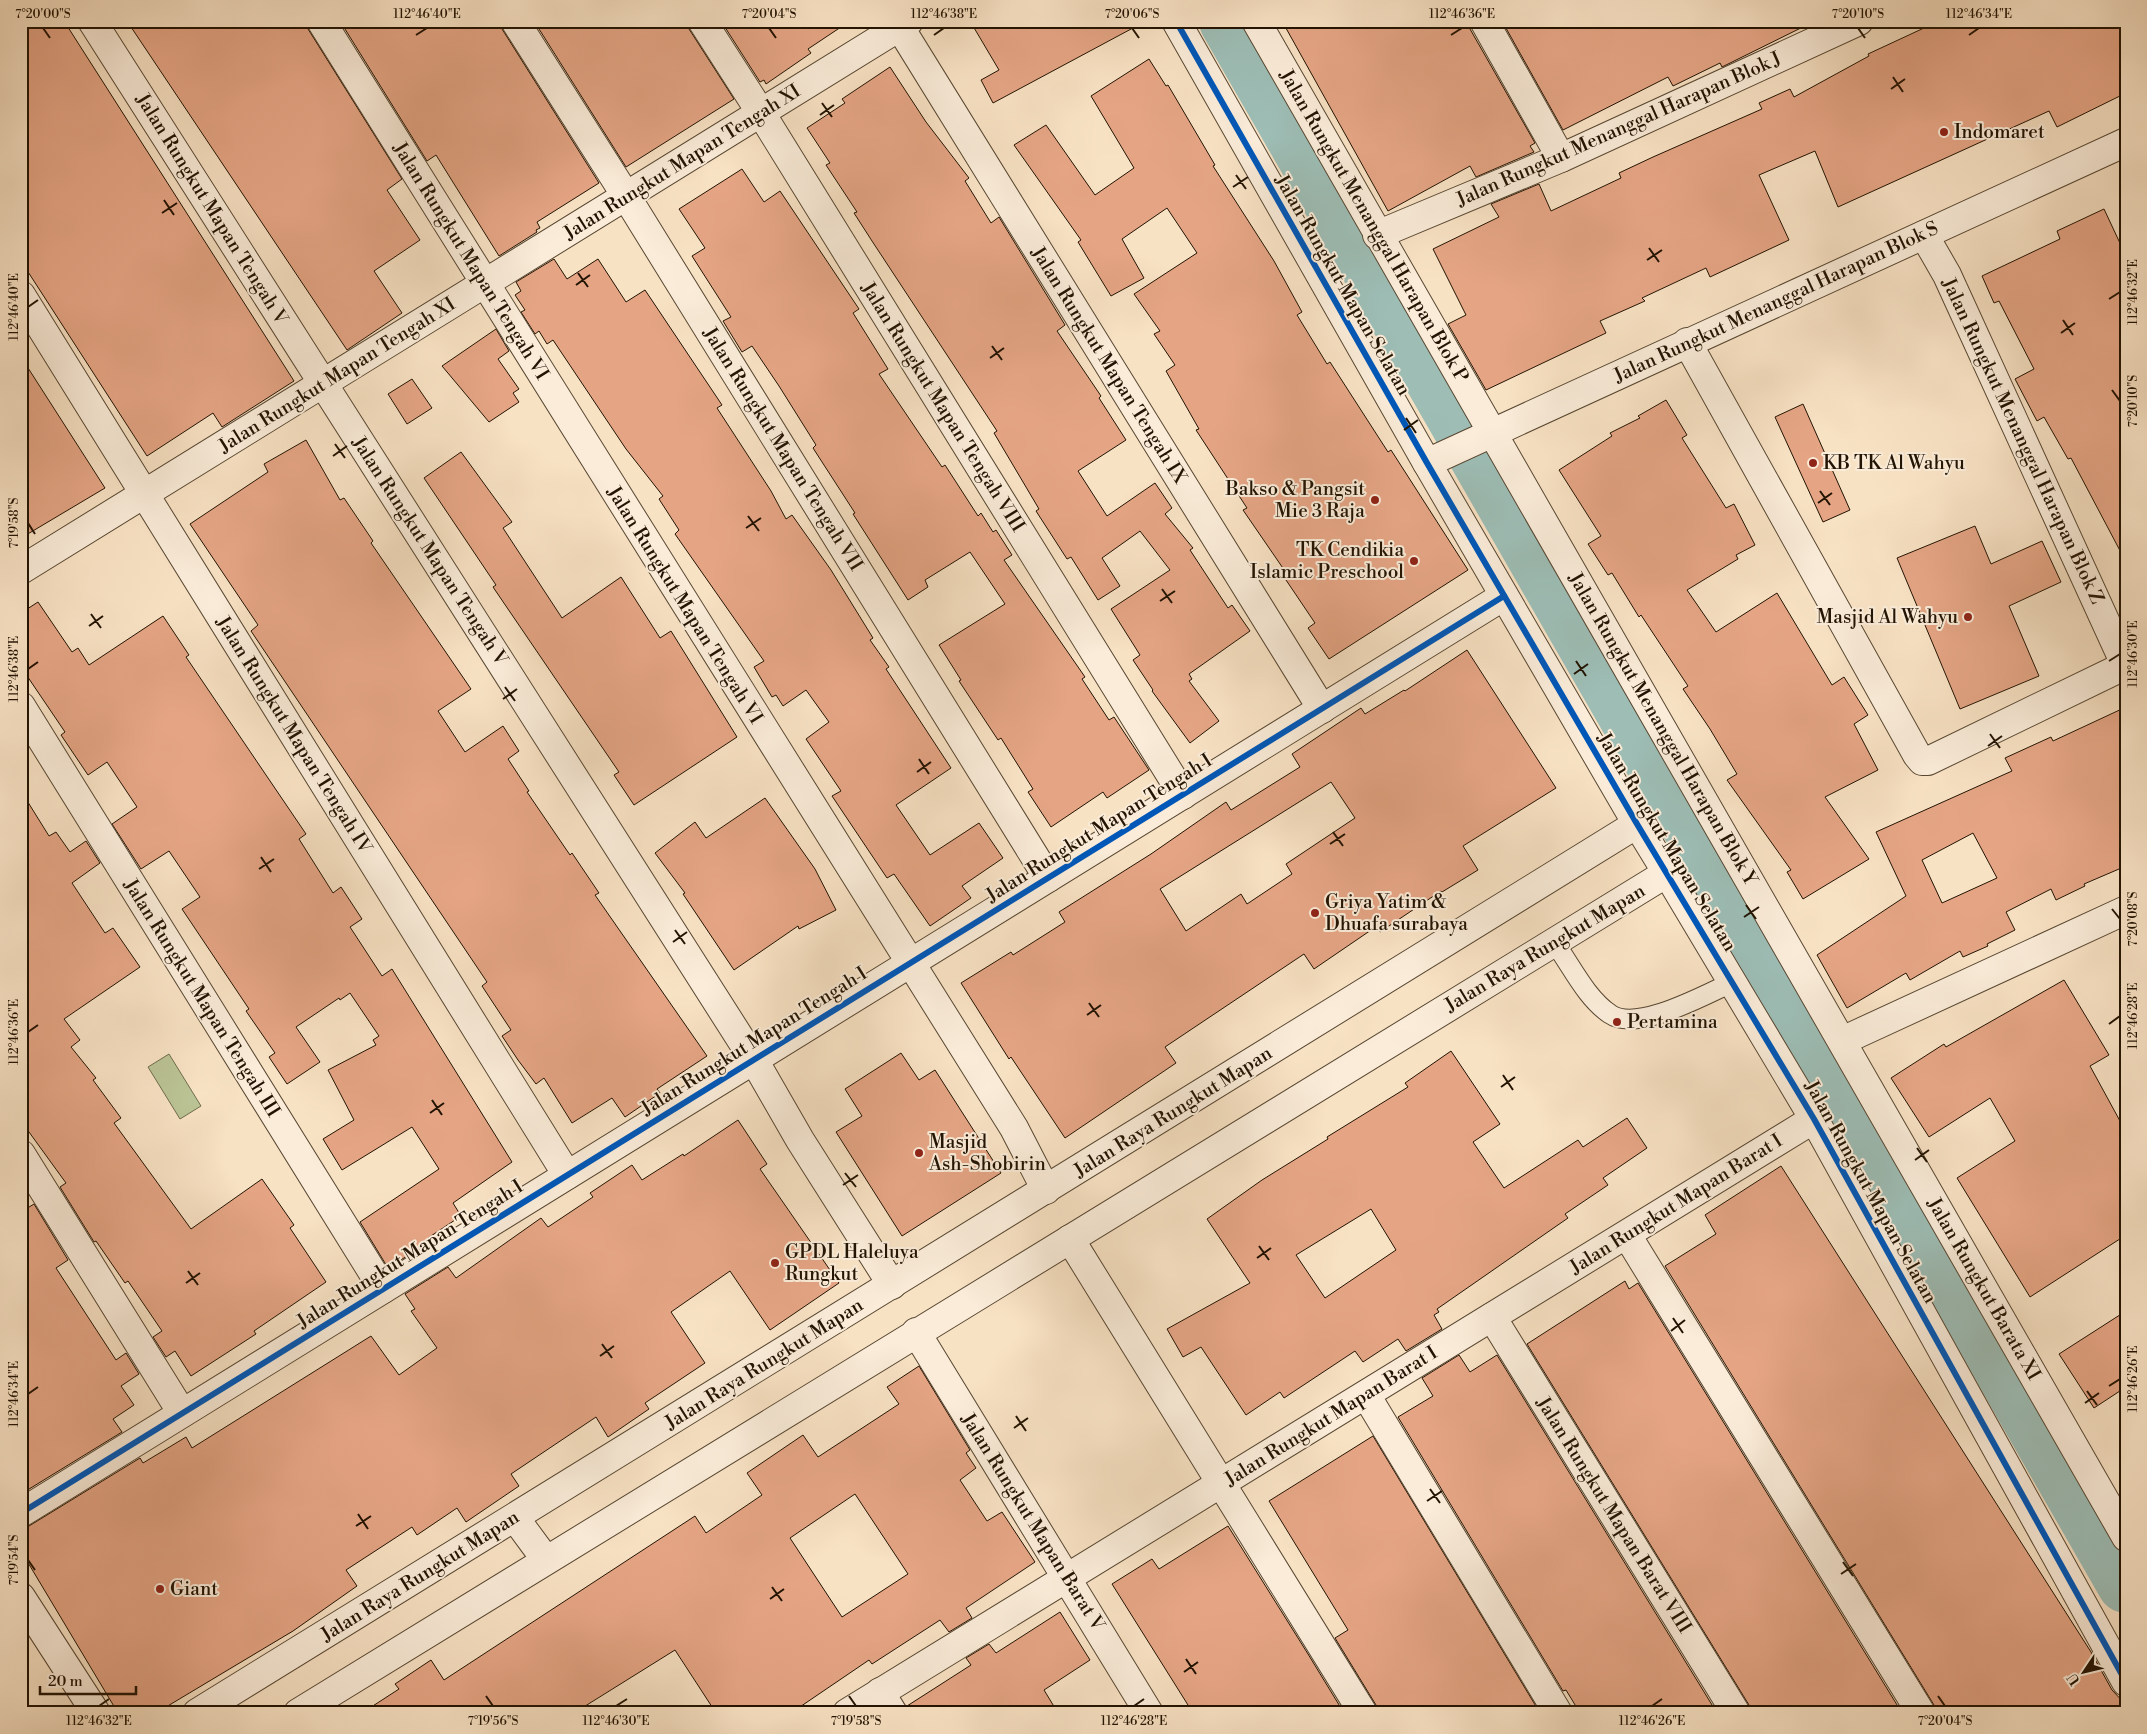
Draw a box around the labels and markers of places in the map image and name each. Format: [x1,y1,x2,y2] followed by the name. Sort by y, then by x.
[1954,120,2045,144] place label: Indomaret
[1938,126,1950,138] marker: Indomaret
[1823,451,1965,475] place label: KB TK Al Wahyu
[1807,457,1819,469] marker: KB TK Al Wahyu
[1224,477,1365,523] place label: Bakso & Pangsit Mie 3 Raja
[1369,494,1381,506] marker: Bakso & Pangsit Mie 3 Raja
[1250,538,1404,584] place label: TK Cendikia Islamic Preschool
[1408,555,1420,567] marker: TK Cendikia Islamic Preschool
[1817,605,1958,629] place label: Masjid Al Wahyu
[1962,611,1974,623] marker: Masjid Al Wahyu
[1325,890,1468,936] place label: Griya Yatim & Dhuafa surabaya
[1309,907,1321,919] marker: Griya Yatim & Dhuafa surabaya
[1627,1010,1718,1034] place label: Pertamina
[1611,1016,1623,1028] marker: Pertamina
[928,1130,1046,1176] place label: Masjid Ash-Shobirin
[913,1147,925,1159] marker: Masjid Ash-Shobirin
[785,1240,919,1286] place label: GPDL Haleluya Rungkut
[769,1257,781,1269] marker: GPDL Haleluya Rungkut
[170,1577,218,1601] place label: Giant
[154,1583,166,1595] marker: Giant

